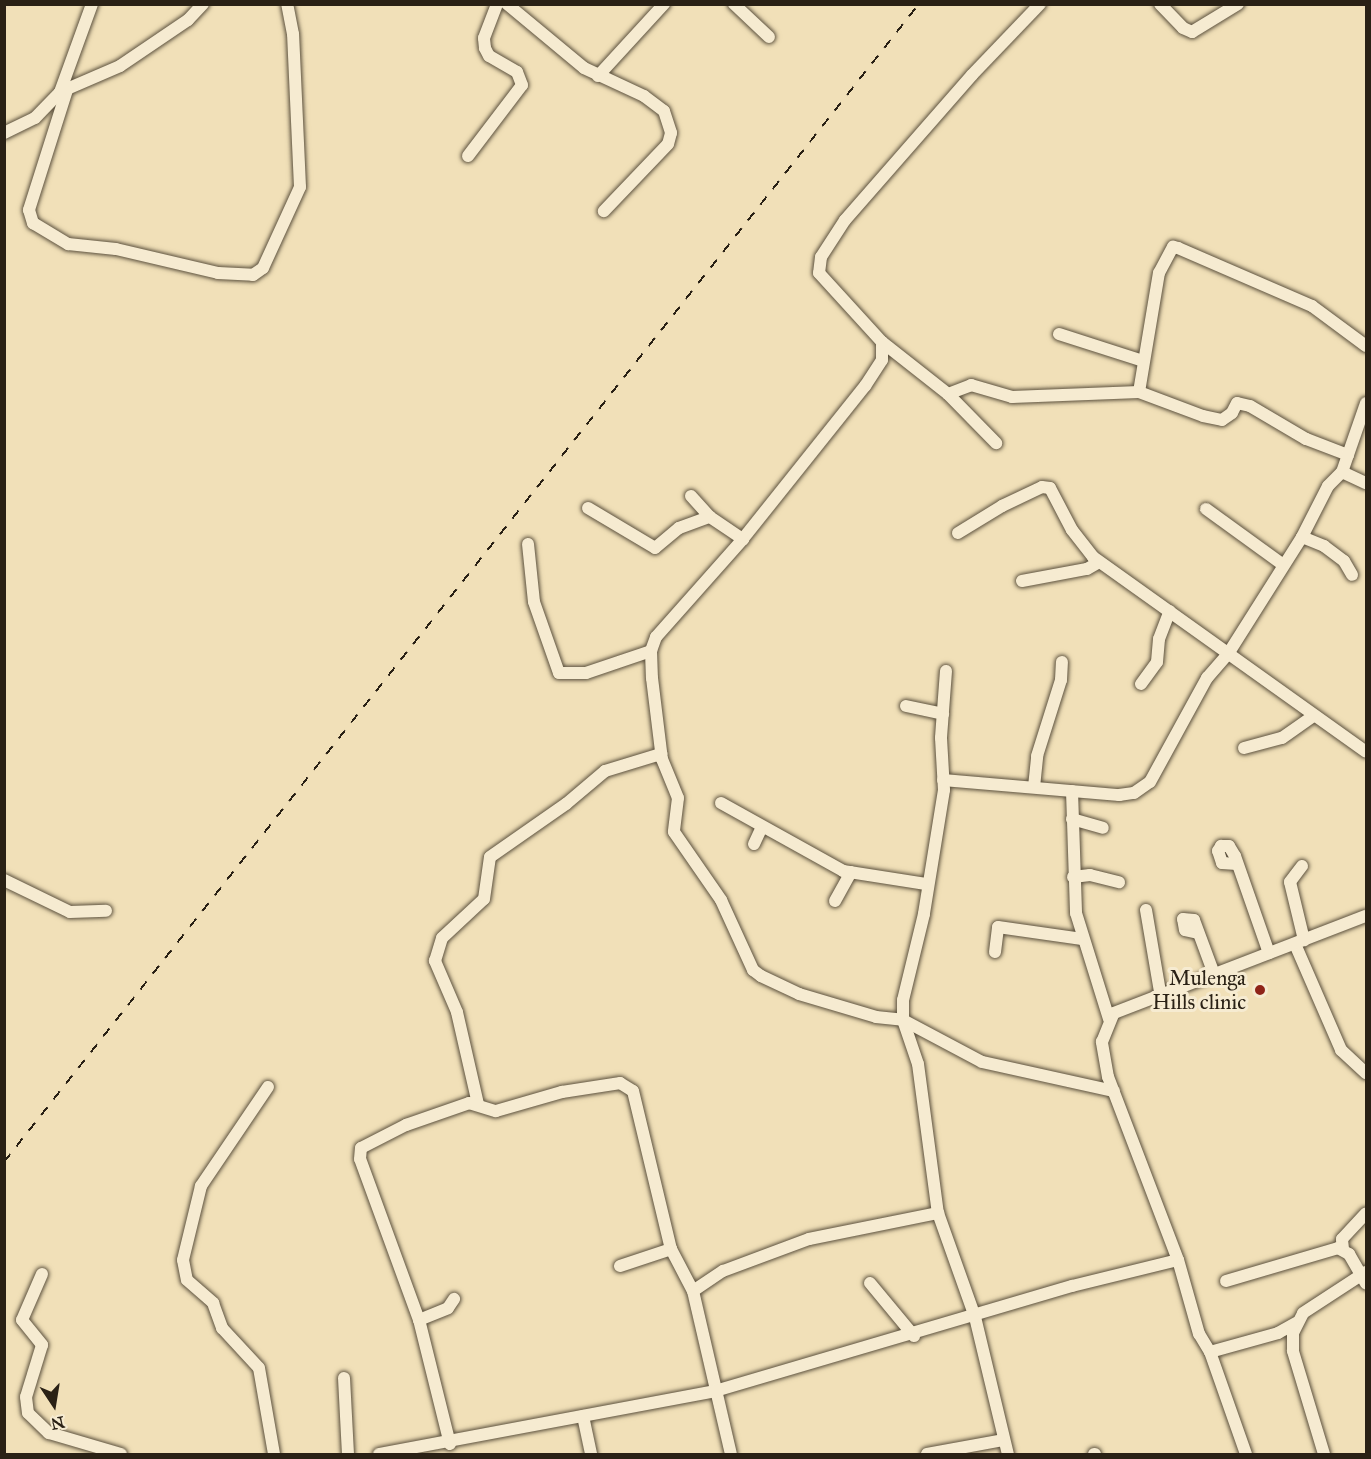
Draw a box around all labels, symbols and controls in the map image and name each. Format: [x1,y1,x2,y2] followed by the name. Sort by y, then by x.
[1152,965,1246,1015] place label: Mulenga Hills clinic
[1251,981,1269,999] marker: Mulenga Hills clinic
[24,1375,84,1435] north arrow
[49,1412,66,1434] text: N

